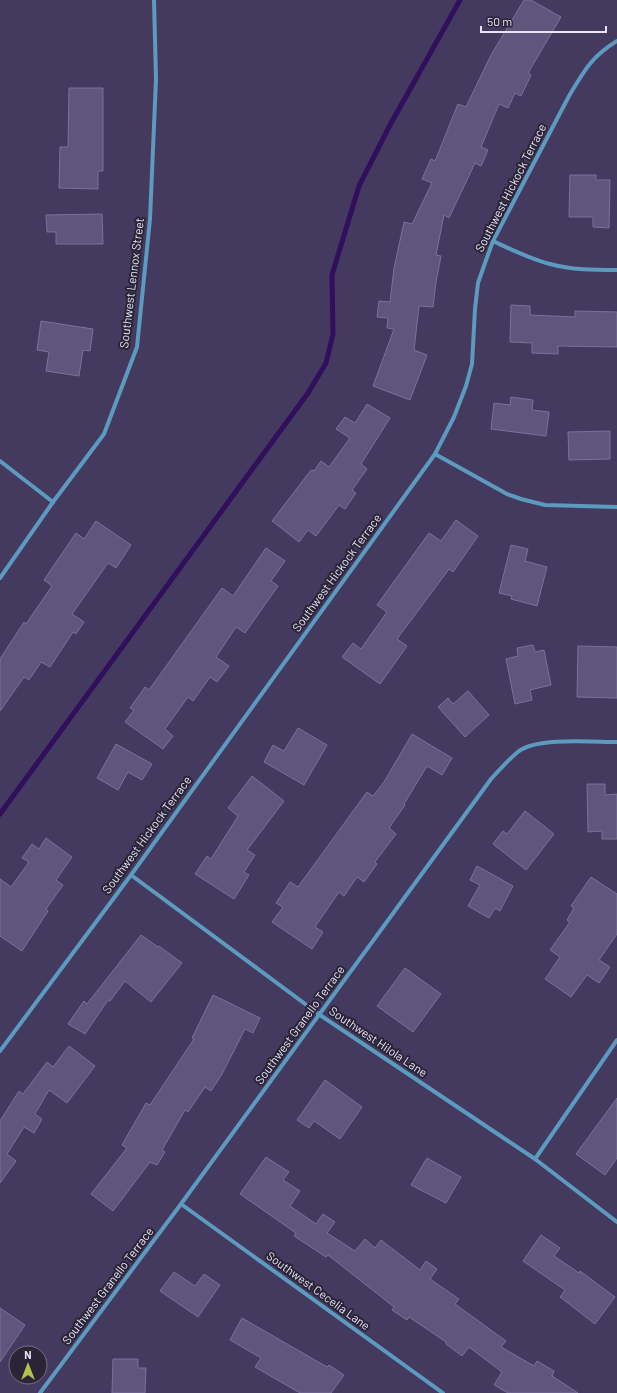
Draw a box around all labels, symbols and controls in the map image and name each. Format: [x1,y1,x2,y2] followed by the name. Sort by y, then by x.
[481,8,606,34] scale bar
[487,14,512,28] text: 50 m
[472,121,549,254] street label: Southwest Hickock Terrace
[116,217,146,349] street label: Southwest Lennox Street
[289,511,384,634] street label: Southwest Hickock Terrace
[99,773,194,896] street label: Southwest Hickock Terrace
[252,963,347,1086] street label: Southwest Granello Terrace
[327,1003,430,1079] street label: Southwest Hilola Lane
[59,1224,156,1347] street label: Southwest Granello Terrace
[264,1248,373,1332] street label: Southwest Cecelia Lane
[8,1345,48,1385] north arrow
[24,1348,32,1361] text: N

